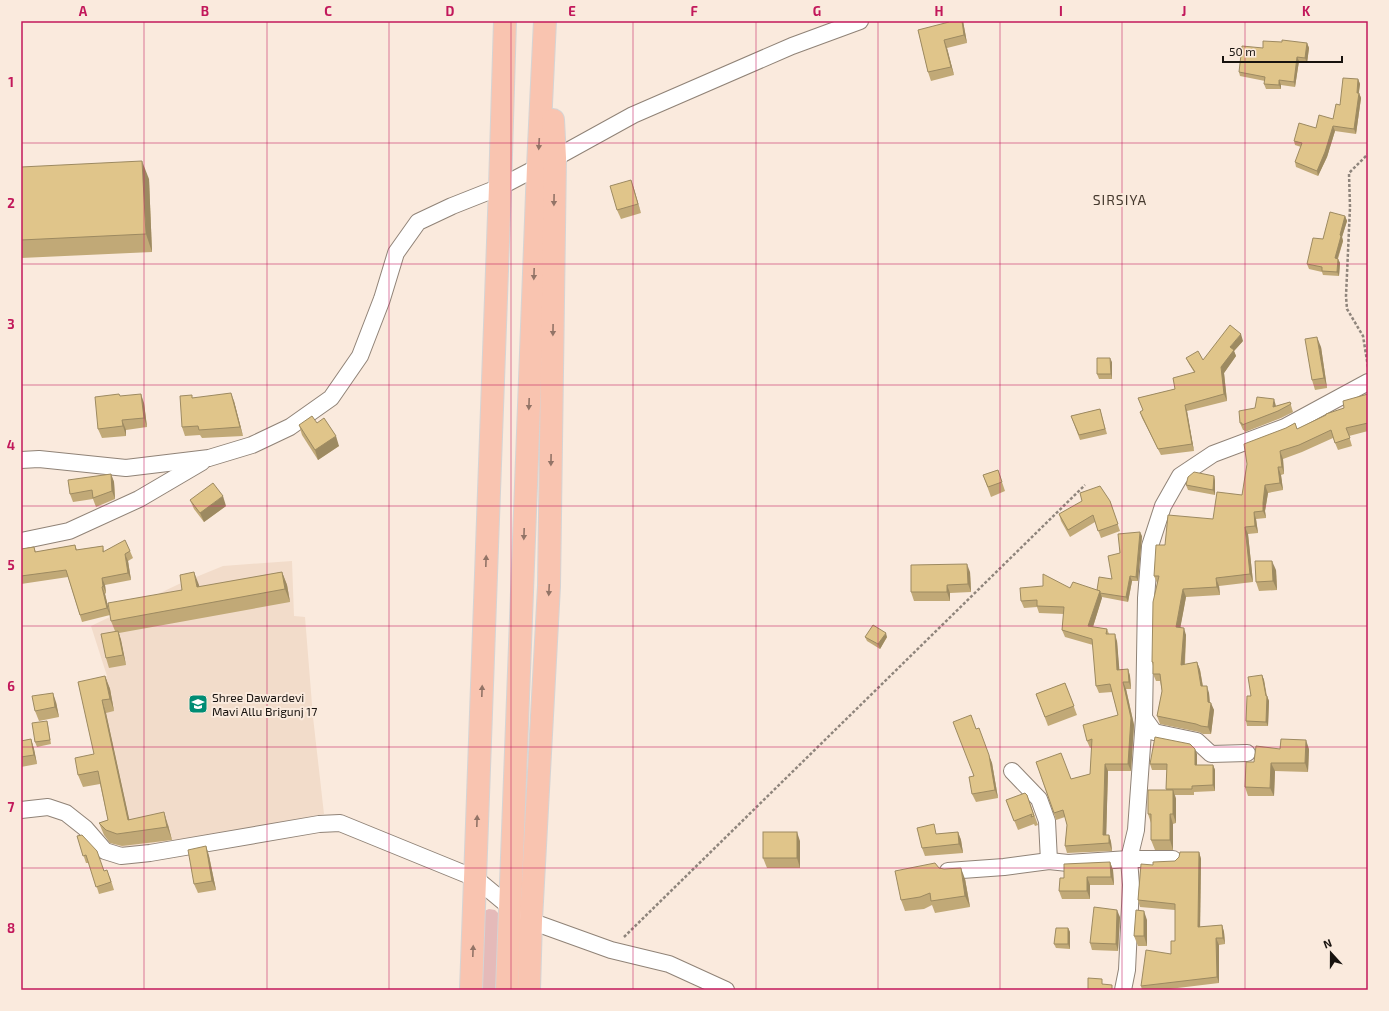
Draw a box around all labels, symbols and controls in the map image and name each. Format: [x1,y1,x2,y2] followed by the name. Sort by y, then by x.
[79,3,88,19] text: A
[201,3,209,19] text: B
[324,3,332,19] text: C
[446,3,455,19] text: D
[568,3,576,19] text: E
[690,3,698,19] text: F
[813,3,821,19] text: G
[935,3,944,19] text: H
[1059,3,1063,19] text: I
[1182,3,1186,19] text: J
[1302,3,1311,19] text: K
[1223,38,1342,64] scale bar
[1229,44,1256,58] text: 50 m
[8,74,14,90] text: 1
[536,138,542,151] one-way arrow
[1093,191,1147,208] district label: SIRSIYA
[551,194,557,207] one-way arrow
[7,195,15,211] text: 2
[531,268,537,281] one-way arrow
[7,316,15,332] text: 3
[549,324,556,336] one-way arrow
[526,398,532,411] one-way arrow
[7,437,15,453] text: 4
[548,454,554,467] one-way arrow
[521,528,527,541] one-way arrow
[483,555,490,567] one-way arrow
[7,557,15,573] text: 5
[546,584,553,596] one-way arrow
[7,678,15,694] text: 6
[478,685,485,697] one-way arrow
[212,690,317,719] place label: Shree Dawardevi Mavi Allu Brigunj 17
[187,693,209,715] school or university icon: Shree Dawardevi Mavi Allu Brigunj 17
[8,799,15,815] text: 7
[474,814,480,827] one-way arrow
[7,920,15,936] text: 8
[1311,933,1351,973] north arrow
[1321,936,1333,951] text: N
[469,945,476,957] one-way arrow

